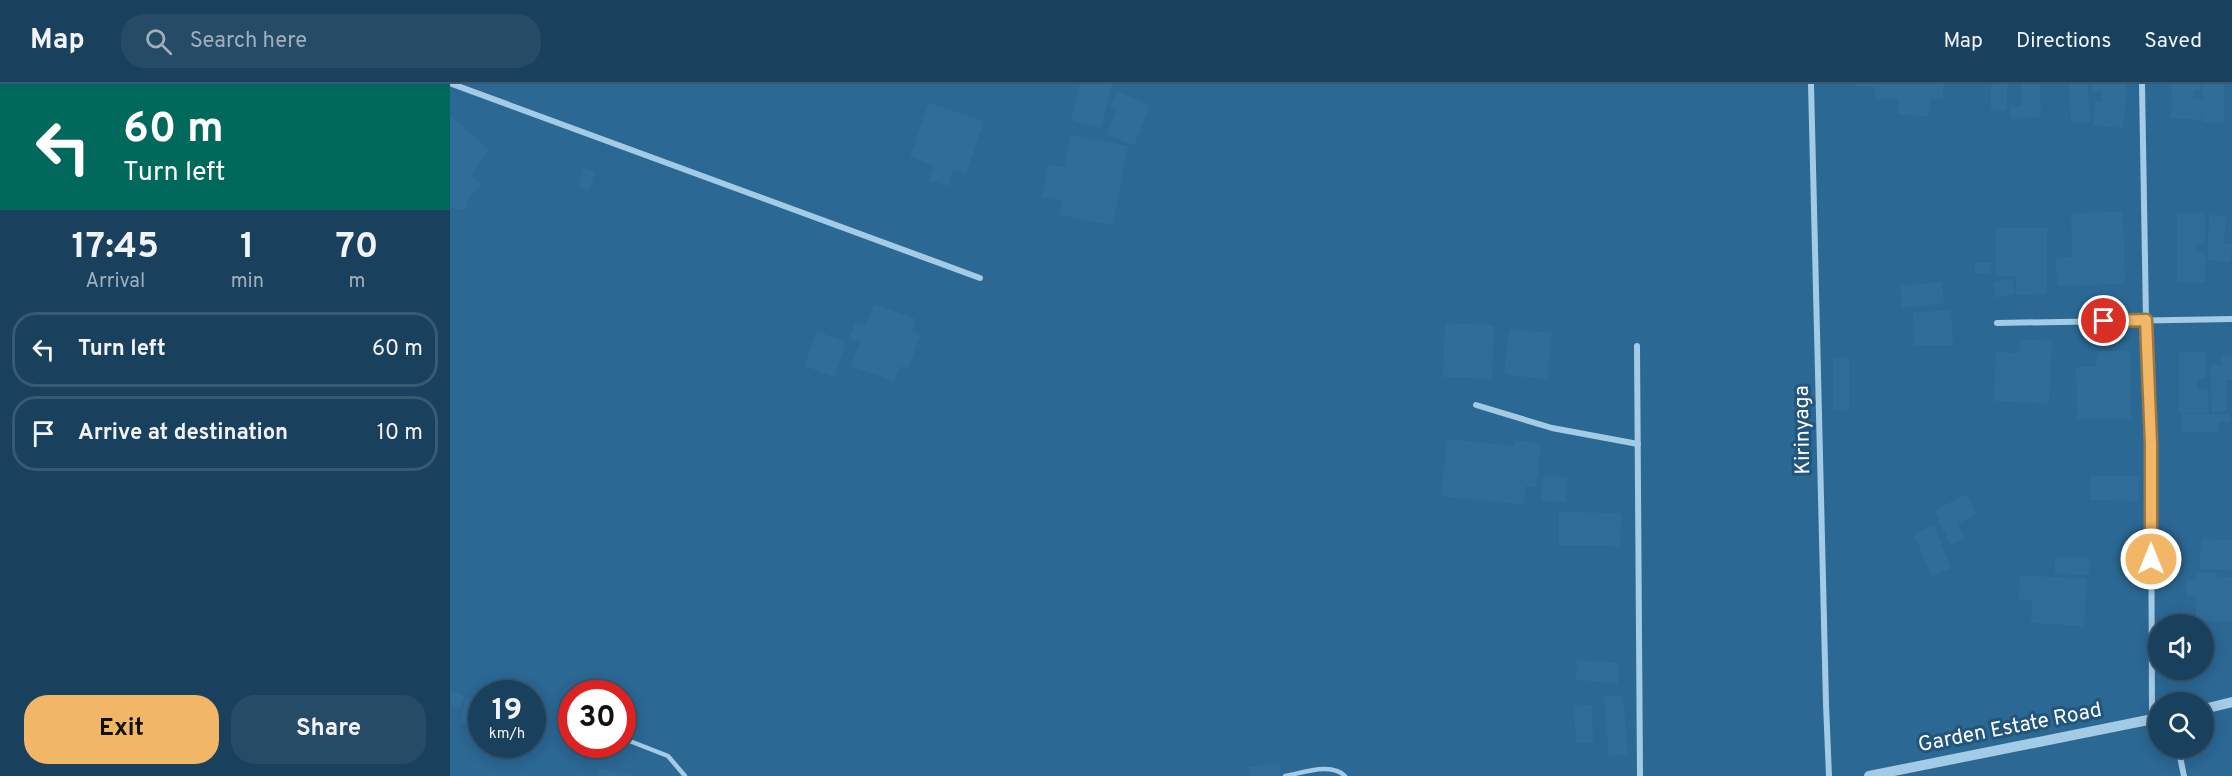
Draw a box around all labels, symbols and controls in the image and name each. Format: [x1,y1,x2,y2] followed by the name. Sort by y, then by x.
[121,14,541,68] search box
[30,23,85,59] text: Map
[142,25,175,58] icon: search
[190,28,307,55] text: Search here
[1943,28,1983,55] text: Map
[2016,28,2111,55] text: Directions
[2144,28,2202,55] text: Saved
[123,104,224,157] text: 60 m
[24,108,102,186] icon: left
[123,156,225,190] text: Turn left
[72,225,159,271] text: 17:45
[240,225,254,271] text: 1
[335,225,378,271] text: 70
[86,269,145,295] text: Arrival
[231,269,264,295] text: min
[348,269,365,295] text: m
[2078,295,2129,346] pin
[2087,304,2120,337] icon: arrive
[27,333,60,366] icon: left
[78,336,166,363] text: Turn left
[372,336,423,363] text: 60 m
[1789,385,1817,475] street label: Kirinyaga
[27,417,60,450] icon: arrive
[78,420,288,447] text: Arrive at destination
[377,420,423,447] text: 10 m
[2119,527,2183,591] position arrow
[2148,614,2214,758] map controls
[2148,614,2214,680] button: sound
[558,680,636,758] speed limit sign: 30
[2148,692,2214,758] button: search
[492,693,522,730] text: 19
[24,695,219,764] button: Exit
[231,695,426,764] button: Share
[1916,697,2104,759] street label: Garden Estate Road
[489,725,525,744] text: km/h

